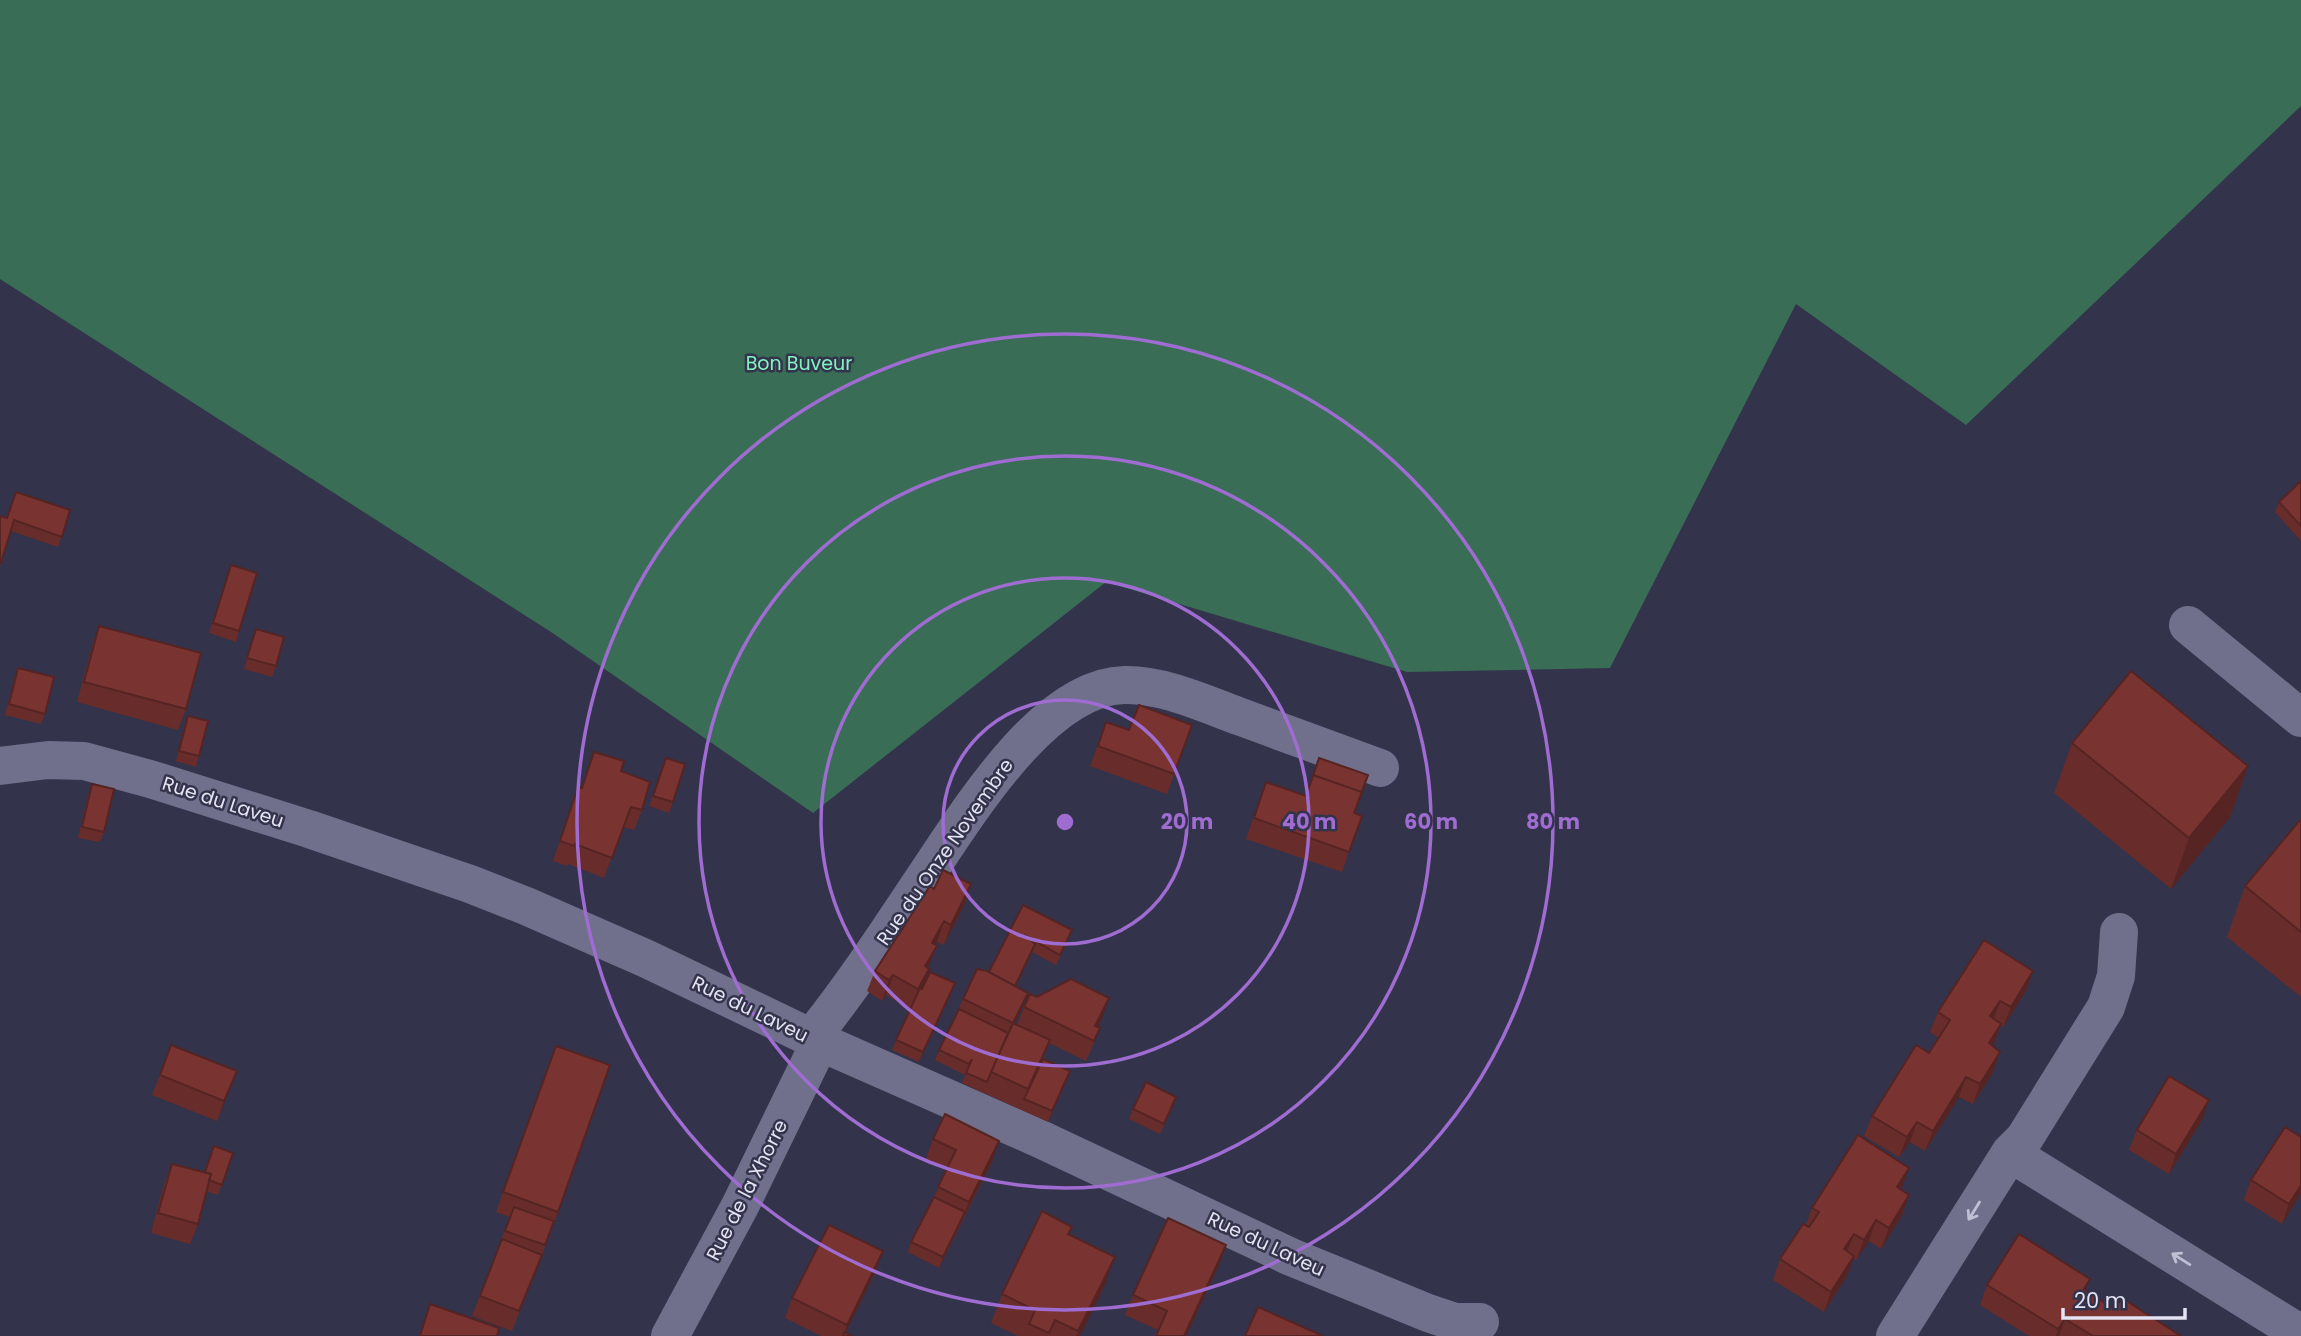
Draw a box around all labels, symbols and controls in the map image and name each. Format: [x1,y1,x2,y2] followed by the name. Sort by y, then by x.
[746,350,852,377] park label: Bon Buveur
[870,753,1020,951] street label: Rue du Onze Novembre
[159,770,287,834] street label: Rue du Laveu
[1161,807,1213,836] text: 20 m
[1282,807,1336,836] text: 40 m
[1404,807,1458,836] text: 60 m
[1526,807,1580,836] text: 80 m
[1053,810,1077,834] centre of rings
[687,969,813,1049] street label: Rue du Laveu
[700,1115,794,1265] street label: Rue de la Xhorre
[1966,1201,1981,1220] one-way arrow
[1203,1205,1329,1283] street label: Rue du Laveu
[2171,1252,2191,1266] one-way arrow
[2063,1276,2186,1320] scale bar
[2074,1286,2127,1315] text: 20 m

